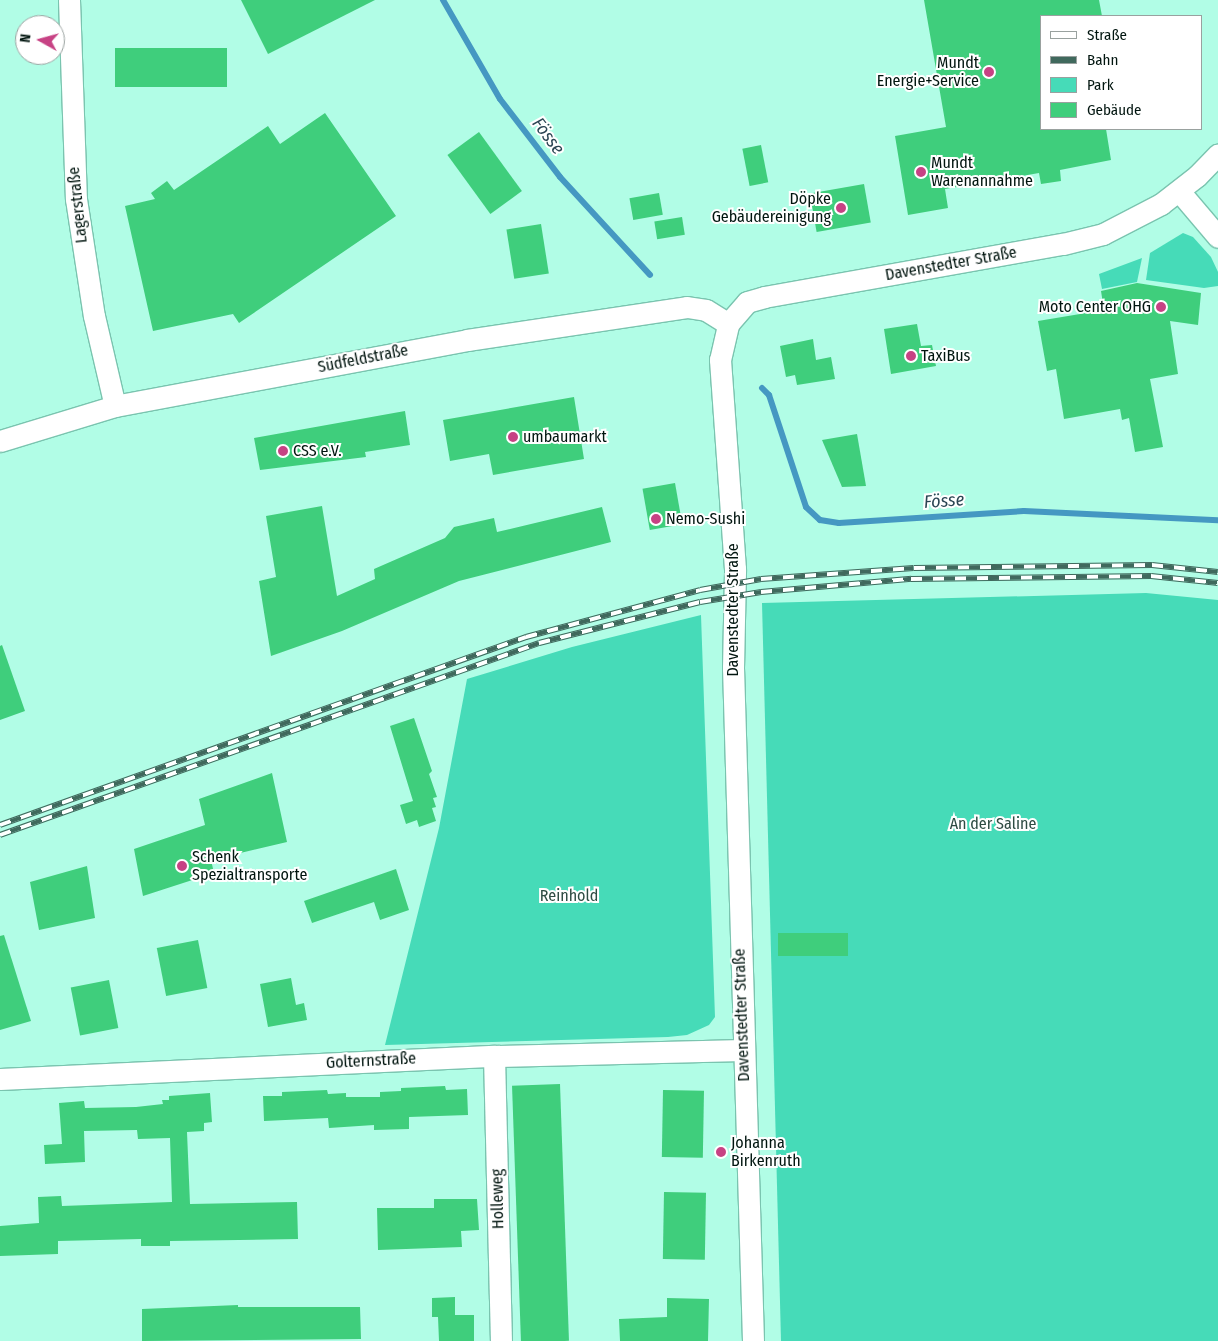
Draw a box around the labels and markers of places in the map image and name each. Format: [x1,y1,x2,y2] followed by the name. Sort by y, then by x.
[877,53,979,91] place label: Mundt Energie+Service
[983,66,995,78] marker: Mundt Energie+Service
[931,153,1033,191] place label: Mundt Warenannahme
[915,166,927,178] marker: Mundt Warenannahme
[712,189,831,227] place label: Döpke Gebäudereinigung
[835,202,847,214] marker: Döpke Gebäudereinigung
[1039,297,1151,317] place label: Moto Center OHG
[1155,301,1167,313] marker: Moto Center OHG
[921,346,970,366] place label: TaxiBus
[905,350,917,362] marker: TaxiBus
[523,427,607,447] place label: umbaumarkt
[507,431,519,443] marker: umbaumarkt
[293,441,342,461] place label: CSS e.V.
[277,445,289,457] marker: CSS e.V.
[666,509,745,529] place label: Nemo-Sushi
[650,513,662,525] marker: Nemo-Sushi
[192,847,307,885] place label: Schenk Spezialtransporte
[176,860,188,872] marker: Schenk Spezialtransporte
[731,1133,801,1171] place label: Johanna Birkenruth
[715,1146,727,1158] marker: Johanna Birkenruth

